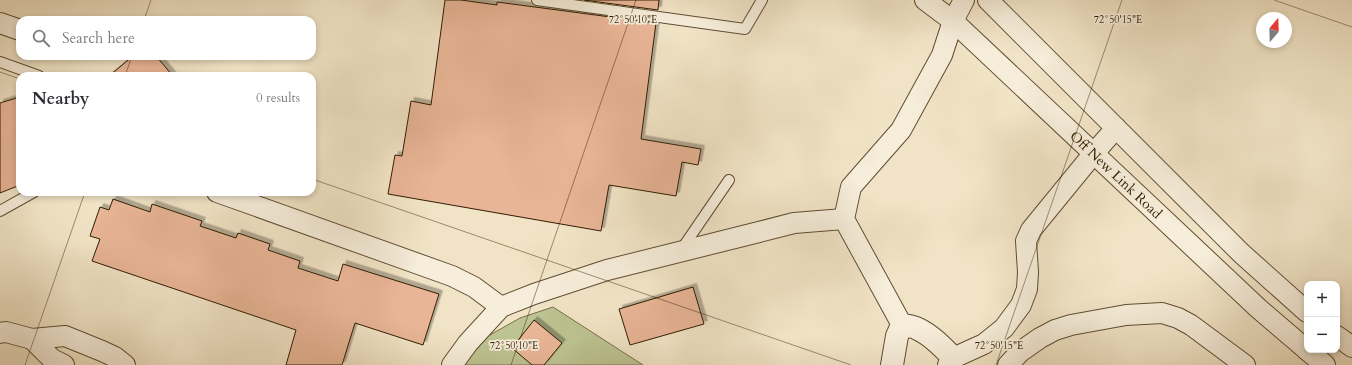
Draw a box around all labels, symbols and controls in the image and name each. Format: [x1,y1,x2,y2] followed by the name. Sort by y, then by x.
[1256,12,1292,48] north arrow
[609,13,657,27] text: 72°50'10"E
[1094,13,1142,27] text: 72°50'15"E
[16,16,316,60] search box
[30,27,52,49] icon: search
[62,28,135,48] text: Search here
[32,87,89,110] text: Nearby
[256,89,300,107] text: 0 results
[1066,126,1167,223] street label: Off New Link Road
[1304,281,1340,353] map controls
[1304,281,1340,317] button: +
[1304,317,1340,353] button: −
[490,339,538,353] text: 72°50'10"E
[975,339,1023,353] text: 72°50'15"E

